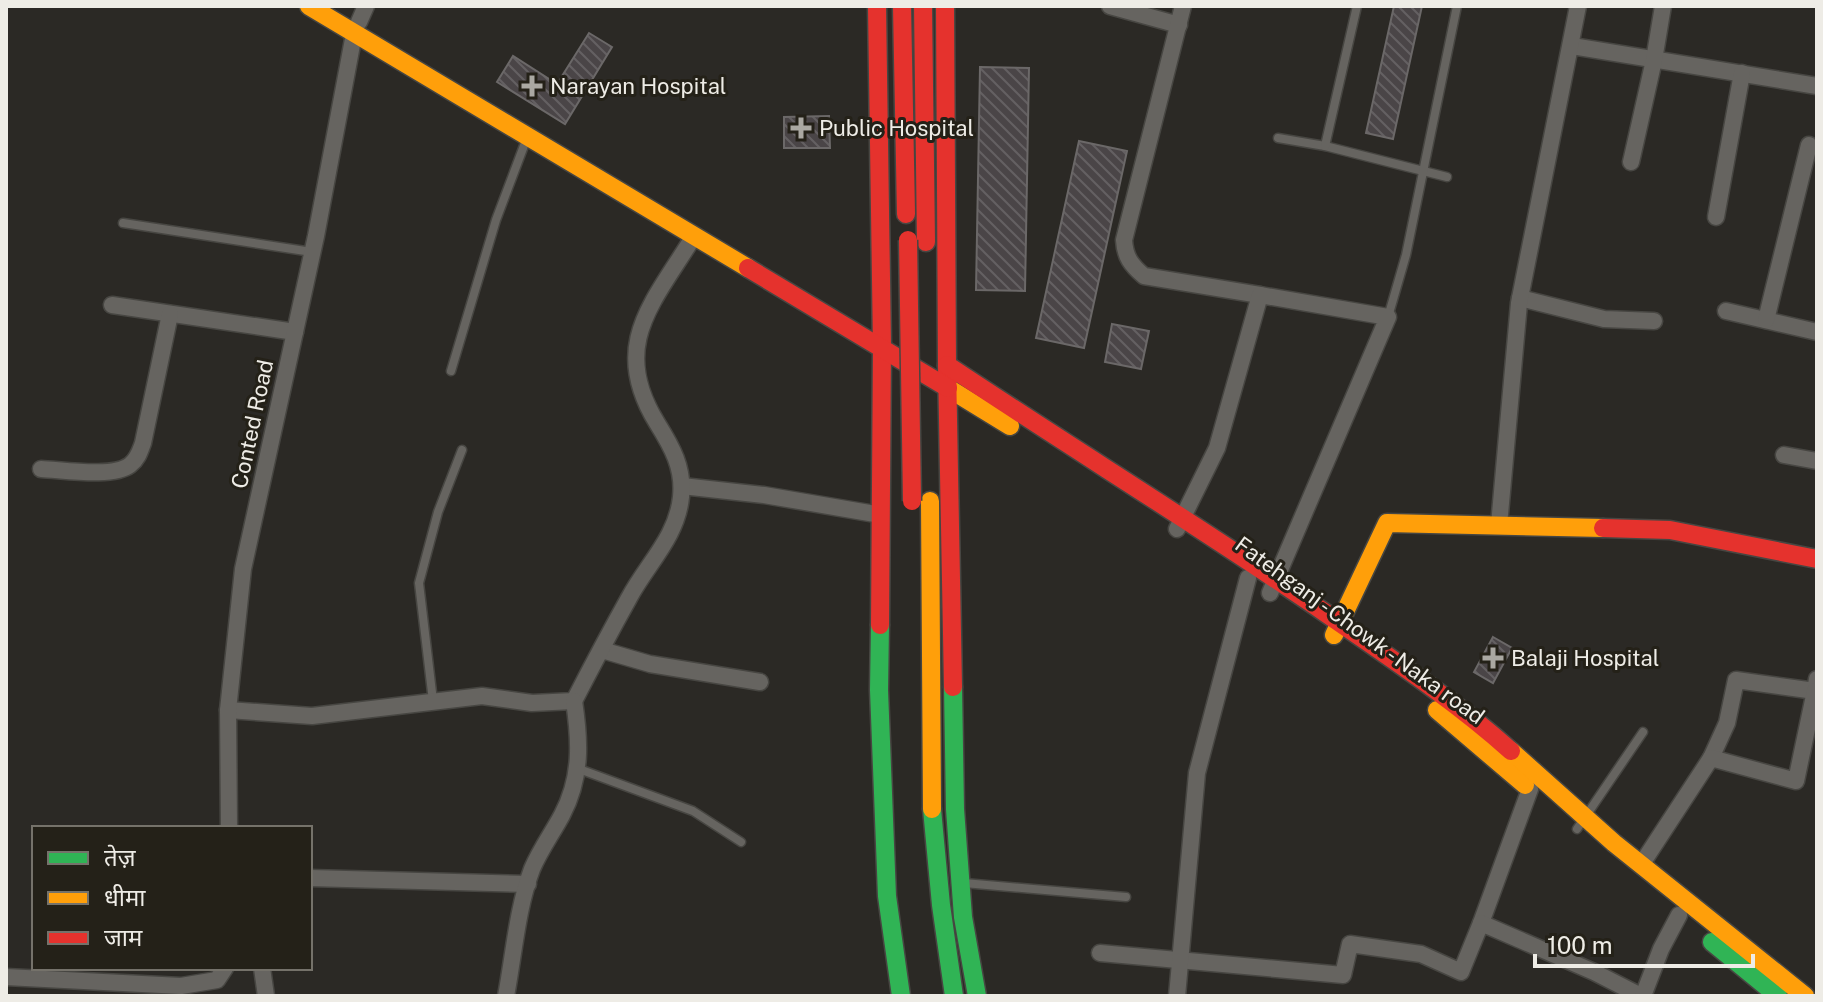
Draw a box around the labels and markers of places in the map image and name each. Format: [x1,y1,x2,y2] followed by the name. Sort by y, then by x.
[550,73,726,99] place label: Narayan Hospital
[521,75,543,97] marker: Narayan Hospital
[819,115,974,141] place label: Public Hospital
[790,117,812,139] marker: Public Hospital
[1511,645,1659,671] place label: Balaji Hospital
[1482,647,1504,669] marker: Balaji Hospital

